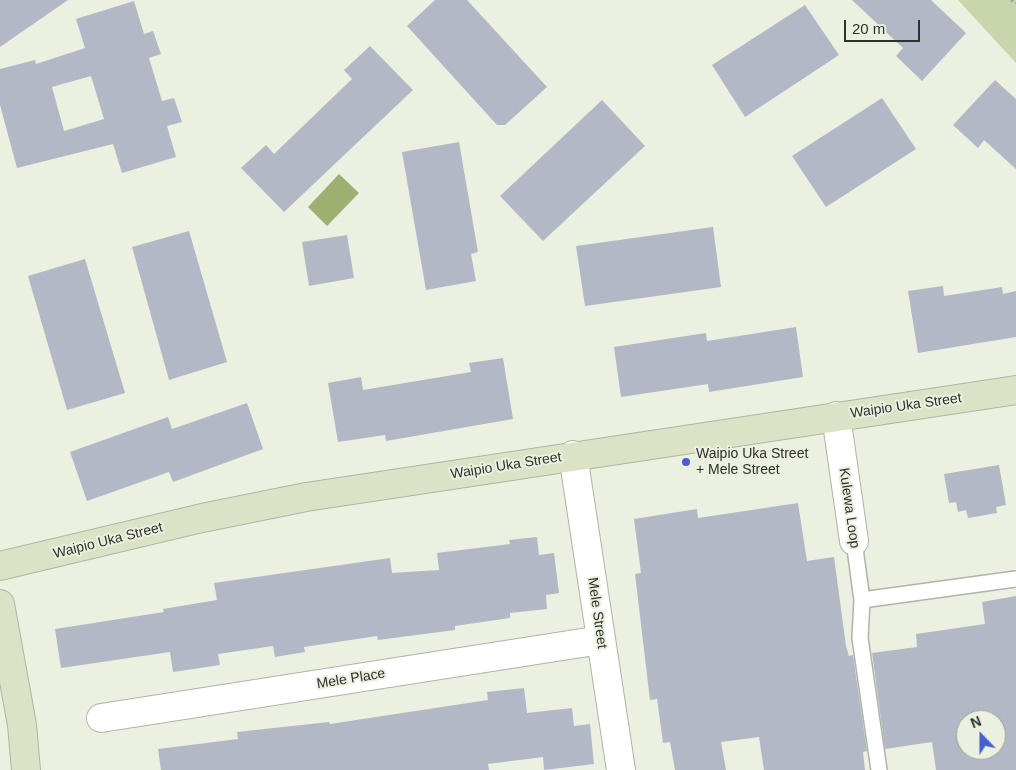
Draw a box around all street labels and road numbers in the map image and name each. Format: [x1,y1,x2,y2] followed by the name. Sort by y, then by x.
[849,390,963,422] street label: Waipio Uka Street
[449,449,563,483] street label: Waipio Uka Street
[835,467,863,549] street label: Kulewa Loop
[51,519,165,563] street label: Waipio Uka Street
[584,576,610,650] street label: Mele Street
[315,665,387,693] street label: Mele Place

